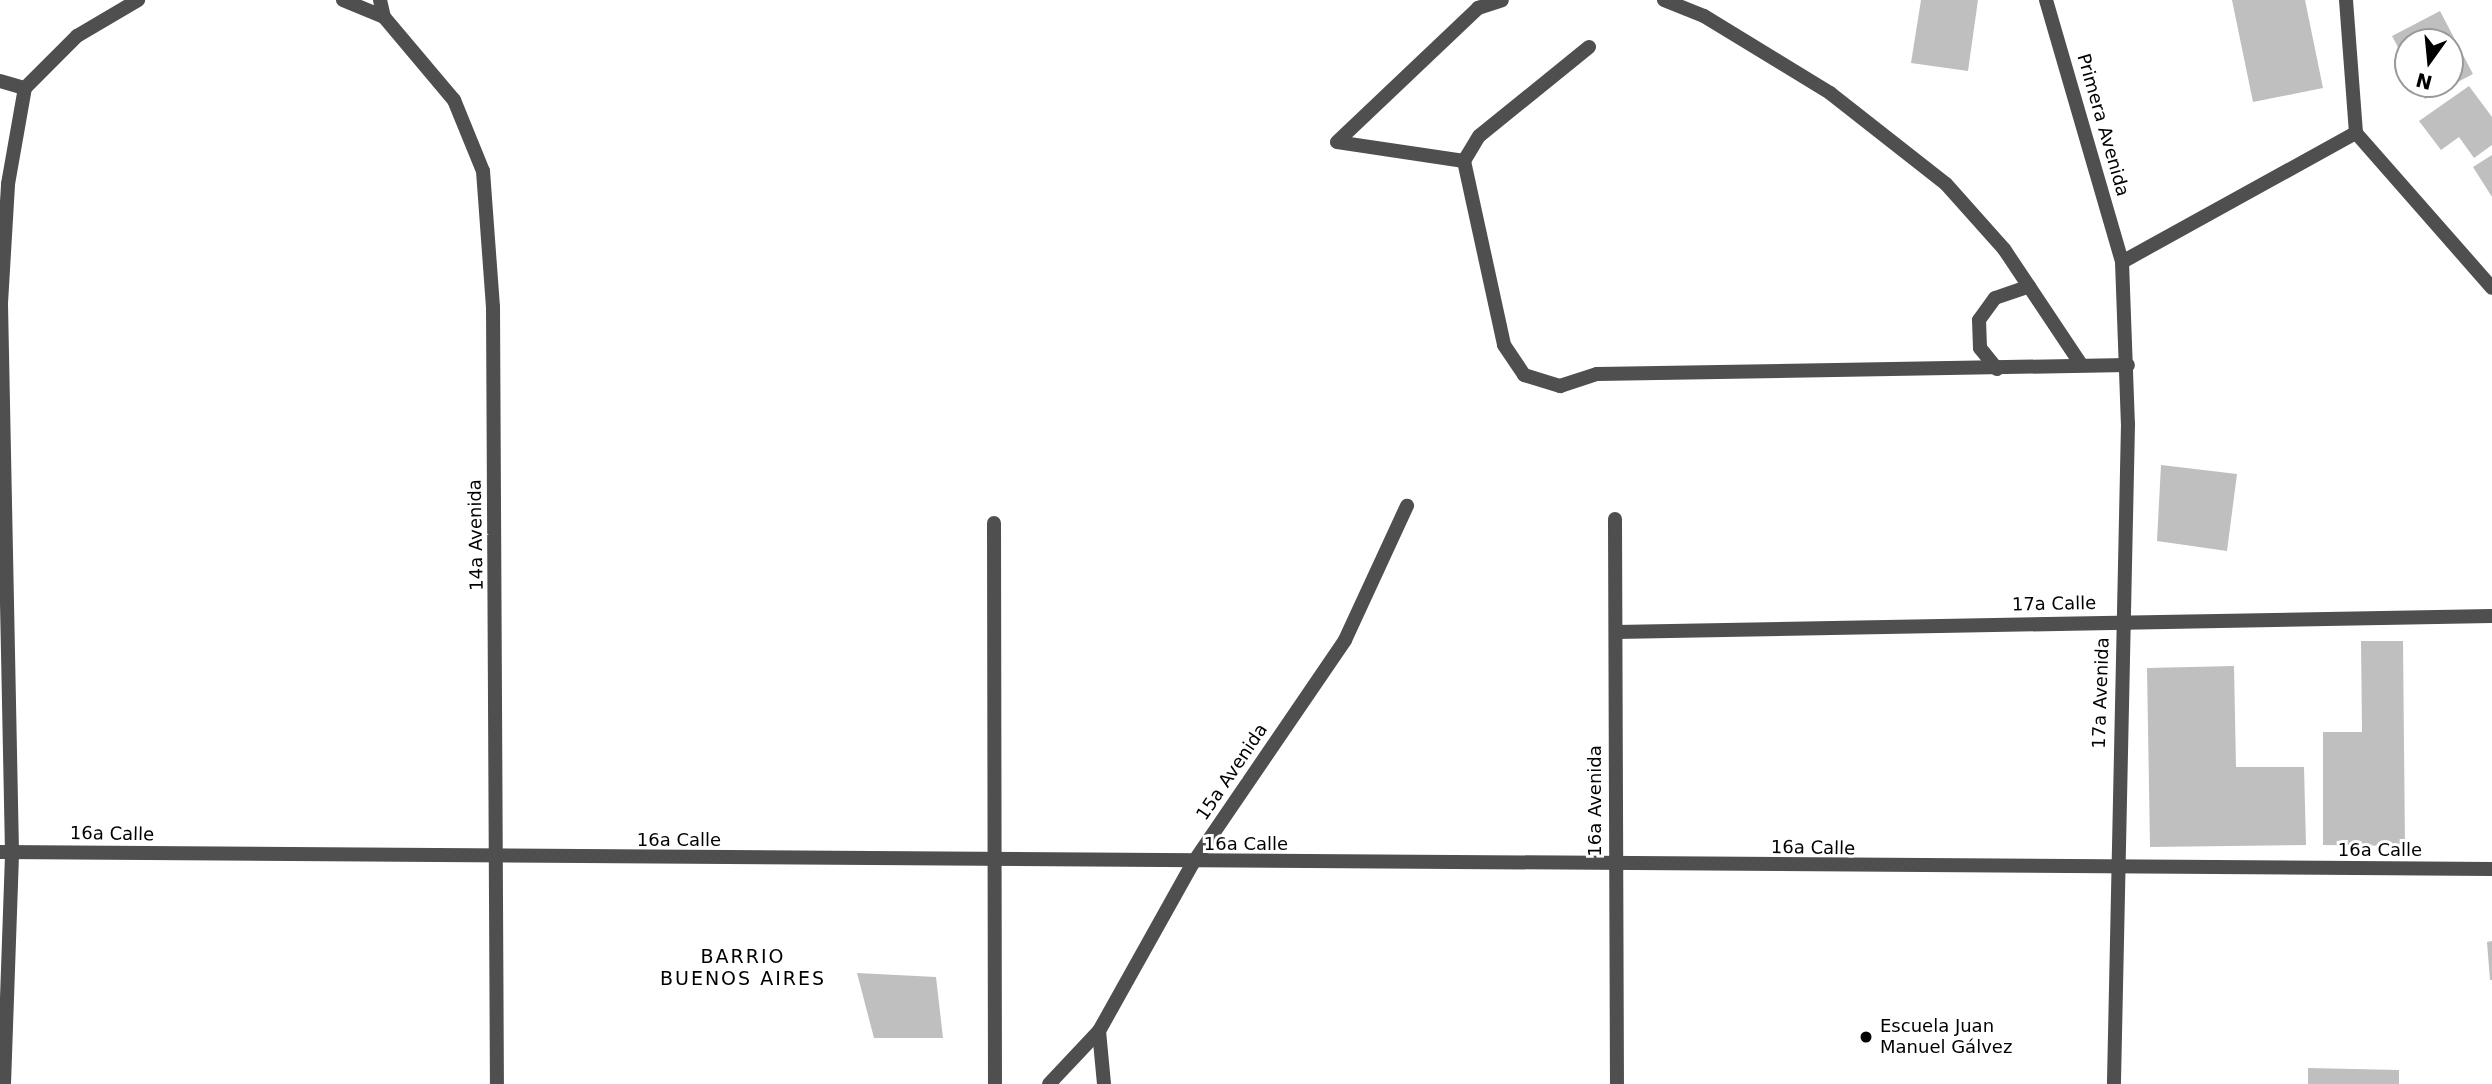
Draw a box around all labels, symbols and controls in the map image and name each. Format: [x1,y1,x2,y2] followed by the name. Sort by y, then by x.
[2394,28,2464,98] north arrow
[2072,51,2134,199] street label: Primera Avenida
[2414,69,2435,94] text: N
[464,479,488,591] street label: 14a Avenida
[2012,592,2096,616] street label: 17a Calle
[2088,637,2114,749] street label: 17a Avenida
[1192,720,1272,824] street label: 15a Avenida
[1584,745,1606,857] street label: 16a Avenida
[70,822,154,846] street label: 16a Calle
[637,829,721,851] street label: 16a Calle
[1204,833,1288,855] street label: 16a Calle
[1771,836,1855,860] street label: 16a Calle
[2338,839,2422,861] street label: 16a Calle
[661,946,825,990] district label: BARRIO BUENOS AIRES
[1880,1016,2012,1058] place label: Escuela Juan Manuel Gálvez
[1858,1029,1874,1045] marker: Escuela Juan Manuel Gálvez

